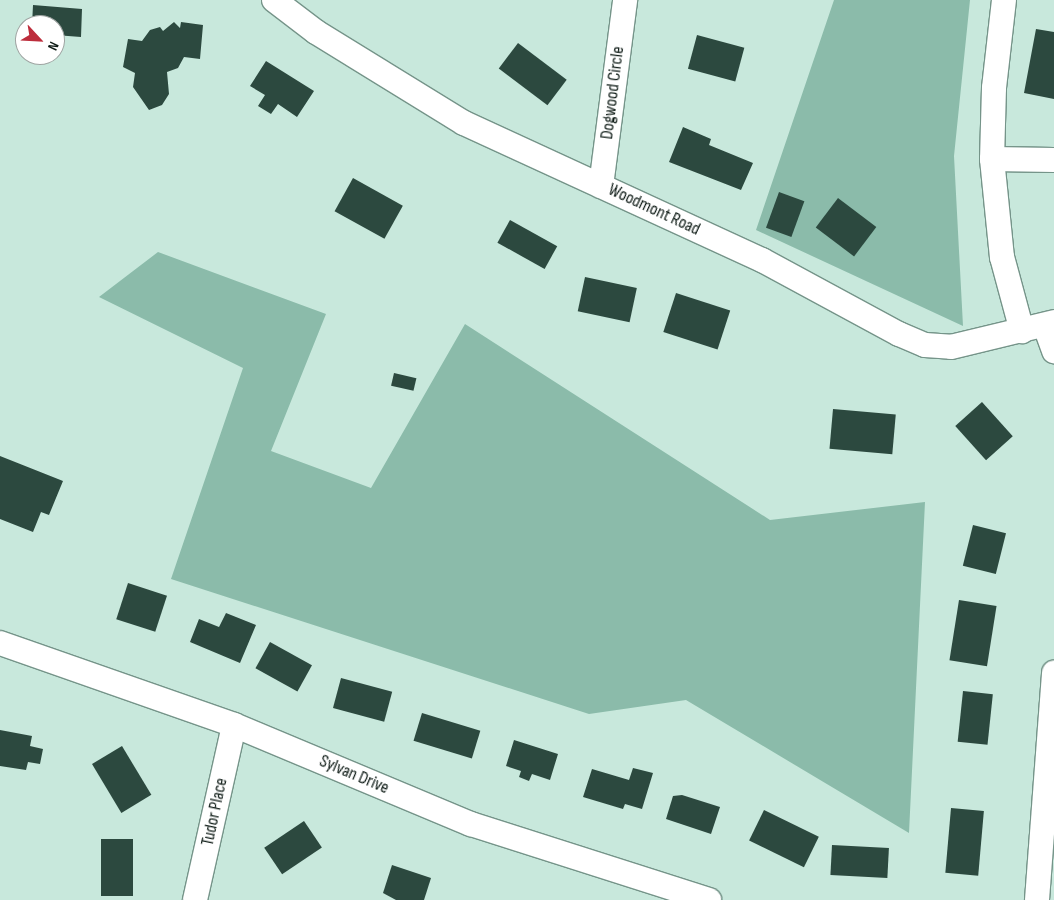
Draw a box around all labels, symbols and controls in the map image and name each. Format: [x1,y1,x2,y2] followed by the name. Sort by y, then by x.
[15,15,65,65] north arrow
[44,39,62,53] text: N
[597,45,629,141] street label: Dogwood Circle
[605,179,703,241] street label: Woodmont Road
[316,751,392,799] street label: Sylvan Drive
[197,776,233,848] street label: Tudor Place

